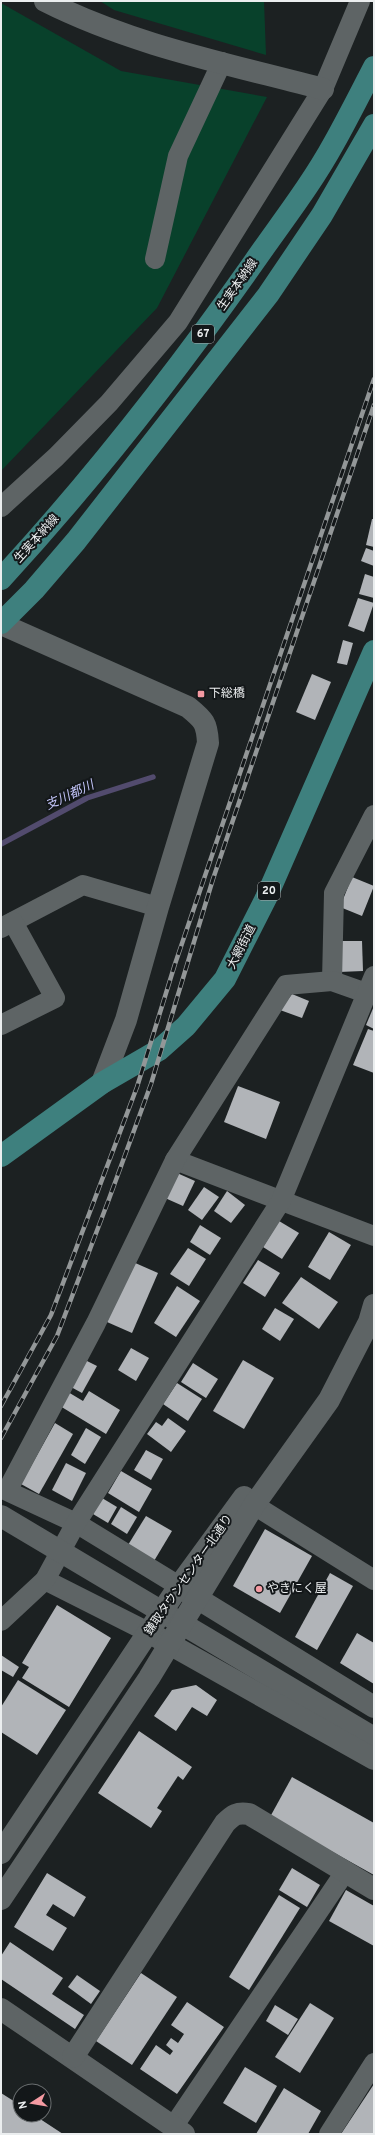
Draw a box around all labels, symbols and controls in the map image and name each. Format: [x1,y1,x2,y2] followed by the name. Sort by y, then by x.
[214,256,262,314] street label: 生実本納線
[192,325,214,343] road number: 67
[11,511,63,567] street label: 生実本納線
[209,686,245,702] place label: 下総橋
[196,689,206,699] marker: 下総橋
[43,777,99,814] water label: 支川都川
[258,882,280,900] road number: 20
[224,922,260,972] street label: 大網街道
[141,1511,237,1639] street label: 鎌取タウンセンター北通り
[267,1581,327,1597] place label: やきにく屋
[254,1584,264,1594] marker: やきにく屋
[12,2083,52,2123] north arrow
[16,2100,31,2110] text: N

